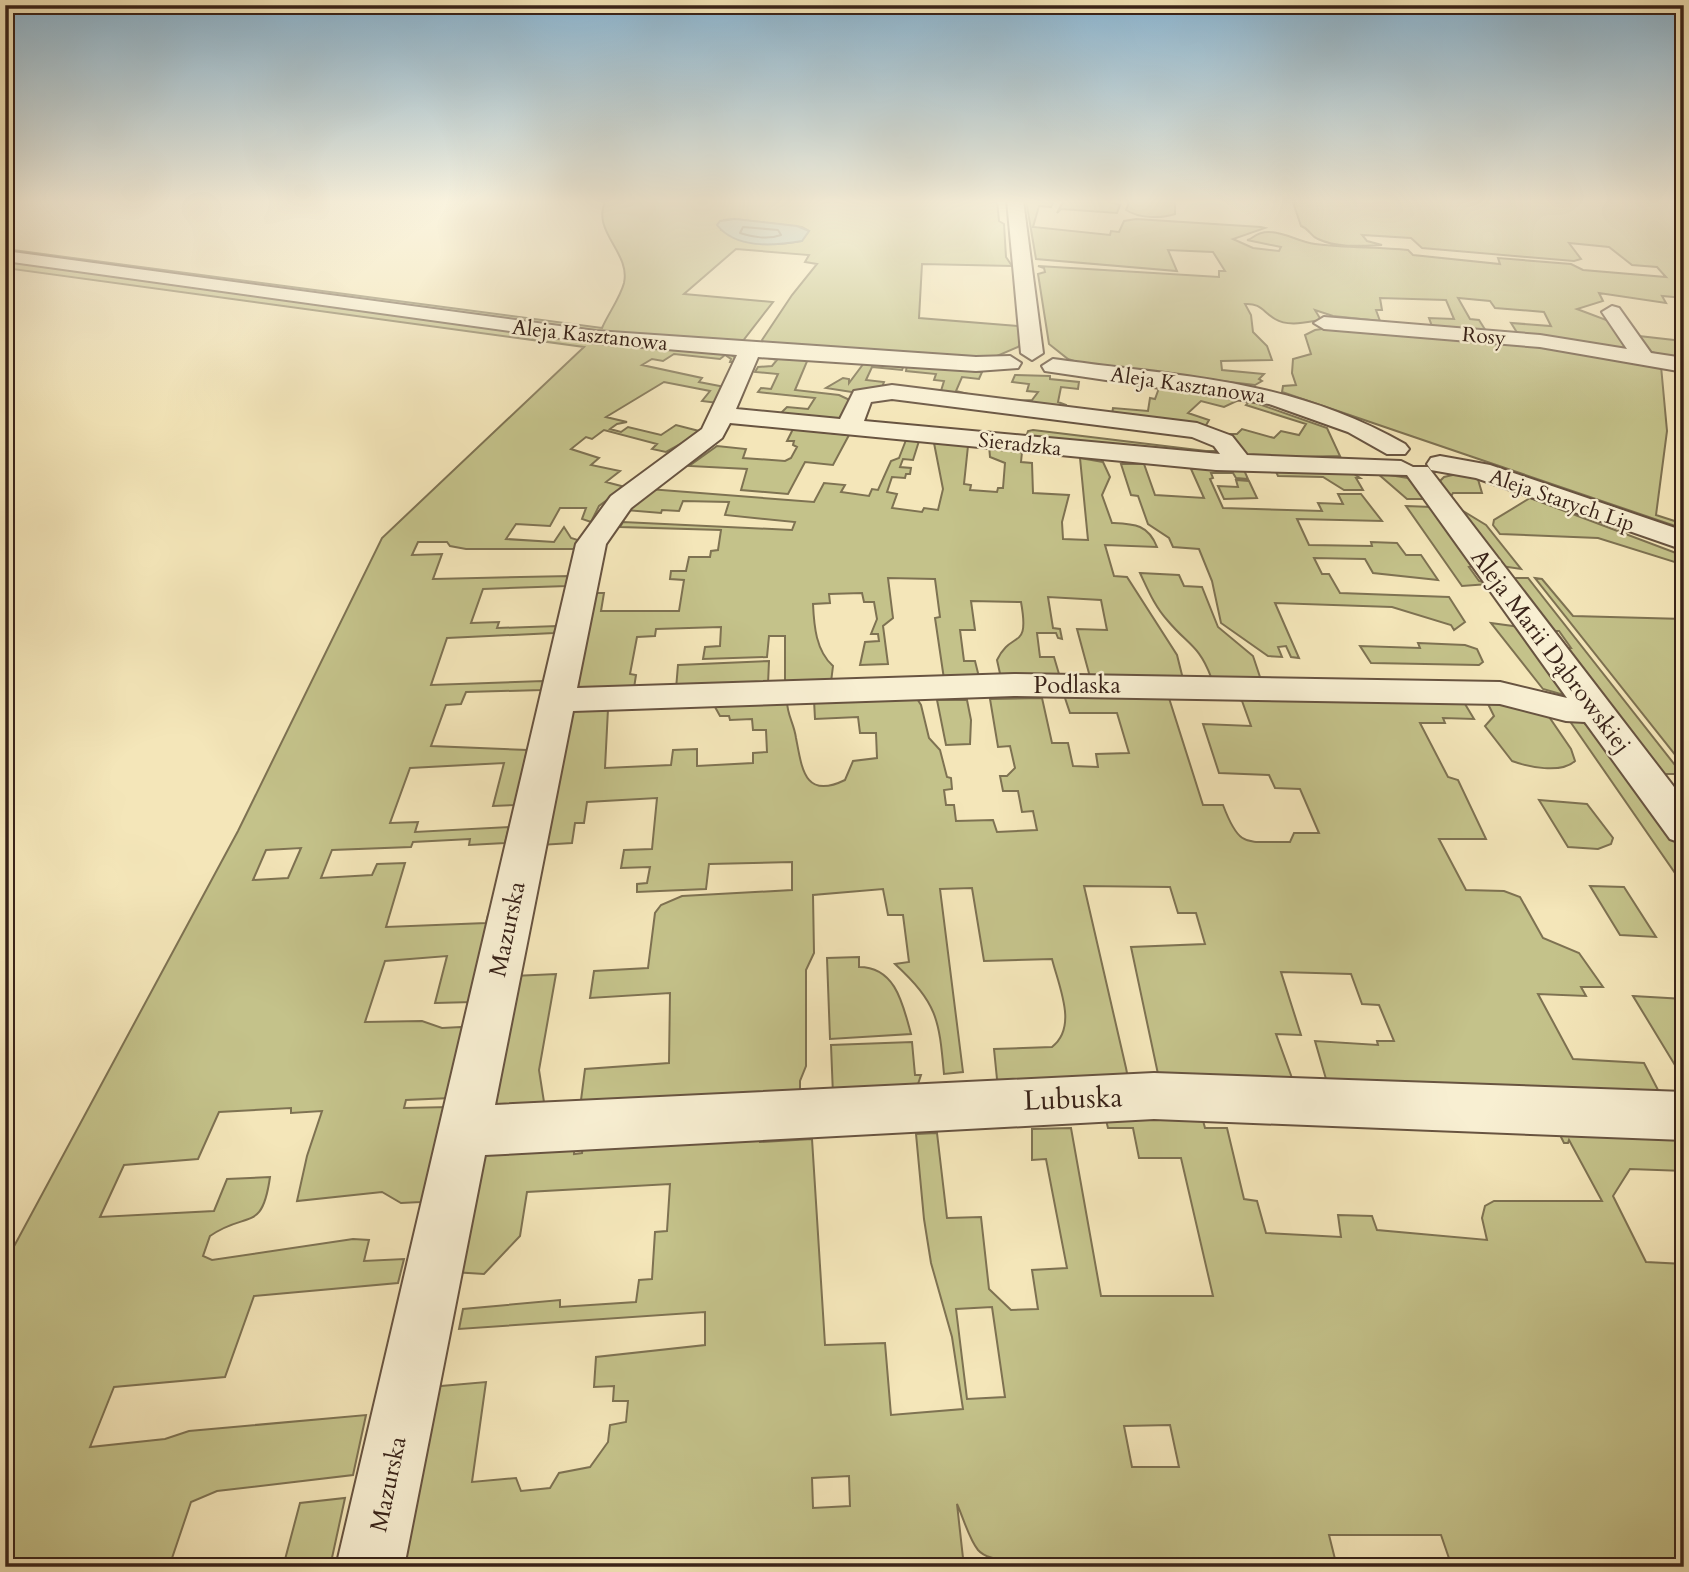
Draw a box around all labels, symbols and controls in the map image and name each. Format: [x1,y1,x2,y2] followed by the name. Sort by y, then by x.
[511,313,669,358] street label: Aleja Kasztanowa
[1461,320,1507,353] street label: Rosy
[1108,360,1267,411] street label: Aleja Kasztanowa
[977,426,1063,463] street label: Sieradzka
[1485,462,1638,539] street label: Aleja Starych Lip
[1463,542,1638,760] street label: Aleja Marii Dąbrowskiej
[1033,669,1121,702] street label: Podlaska
[481,878,534,980] street label: Mazurska
[1023,1078,1123,1120] street label: Lubuska
[362,1433,415,1535] street label: Mazurska

